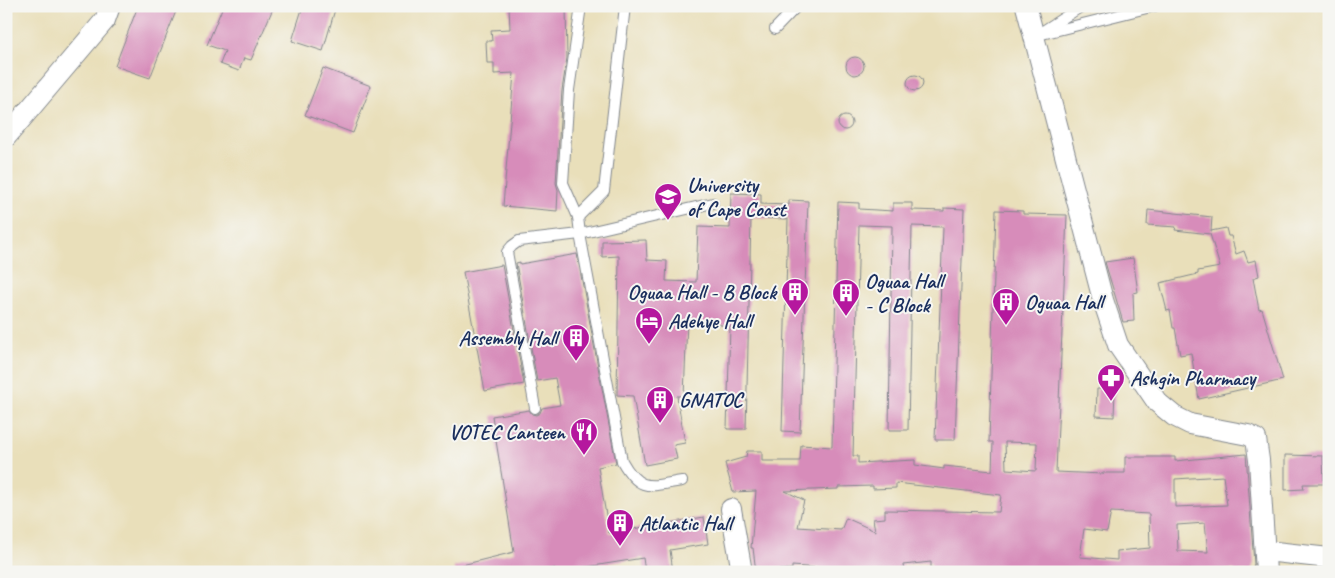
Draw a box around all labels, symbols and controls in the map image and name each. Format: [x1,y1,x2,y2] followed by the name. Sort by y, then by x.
[687,172,788,222] place label: University of Cape Coast
[653,182,683,221] school or university icon: University of Cape Coast
[865,268,947,318] place label: Oguaa Hall - C Block
[780,277,810,316] building icon: Oguaa Hall - B Block
[831,278,861,317] building icon: Oguaa Hall - C Block
[627,279,778,305] place label: Oguaa Hall - B Block
[991,287,1021,326] building icon: Oguaa Hall
[1025,289,1107,315] place label: Oguaa Hall
[634,306,664,345] hotel icon: Adehye Hall
[668,308,756,334] place label: Adehye Hall
[561,323,591,362] building icon: Assembly Hall
[459,325,561,351] place label: Assembly Hall
[1096,363,1126,402] pharmacy icon: Ashgin Pharmacy
[1130,365,1258,391] place label: Ashgin Pharmacy
[645,385,675,424] building icon: GNATOC
[679,387,745,413] place label: GNATOC
[569,417,599,456] restaurant icon: VOTEC Canteen
[449,419,566,445] place label: VOTEC Canteen
[605,508,635,547] building icon: Atlantic Hall
[639,510,736,536] place label: Atlantic Hall

